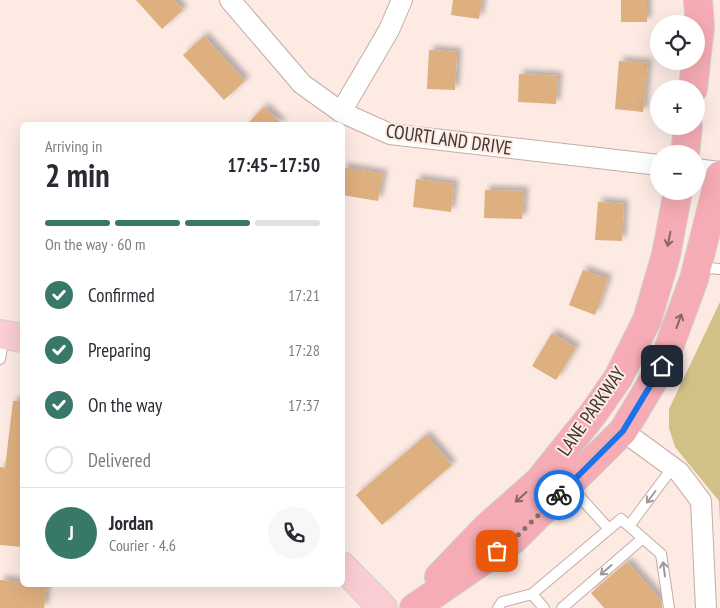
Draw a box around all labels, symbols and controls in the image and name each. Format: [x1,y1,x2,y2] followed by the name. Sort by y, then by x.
[650,15,705,200] map controls
[650,15,705,70] button: locate
[650,80,705,135] button: +
[384,118,514,160] street label: COURTLAND DRIVE
[45,136,102,156] text: Arriving in
[650,145,705,200] button: −
[227,153,320,177] text: 17:45–17:50
[45,154,110,196] text: 2 min
[664,231,674,247] one-way arrow
[45,234,145,254] text: On the way · 60 m
[45,281,73,309] icon: check
[88,283,155,307] text: Confirmed
[288,285,320,305] text: 17:21
[675,313,684,329] one-way arrow
[45,336,73,364] icon: check
[88,338,151,362] text: Preparing
[288,340,320,360] text: 17:28
[641,345,683,387] pin
[648,352,676,380] icon: home
[552,362,631,460] street label: LANE PARKWAY
[45,391,73,419] icon: check
[88,393,162,417] text: On the way
[288,395,320,415] text: 17:37
[88,448,151,472] text: Delivered
[534,470,584,520] courier
[545,481,573,509] icon: bike
[646,490,656,504] one-way arrow
[515,491,528,503] one-way arrow
[268,507,320,559] button: phone
[109,511,153,535] text: Jordan
[68,521,74,545] text: J
[476,530,518,572] pin
[109,535,176,555] text: Courier · 4.6
[483,537,511,565] icon: bag
[658,561,668,577] one-way arrow
[600,564,613,575] one-way arrow

